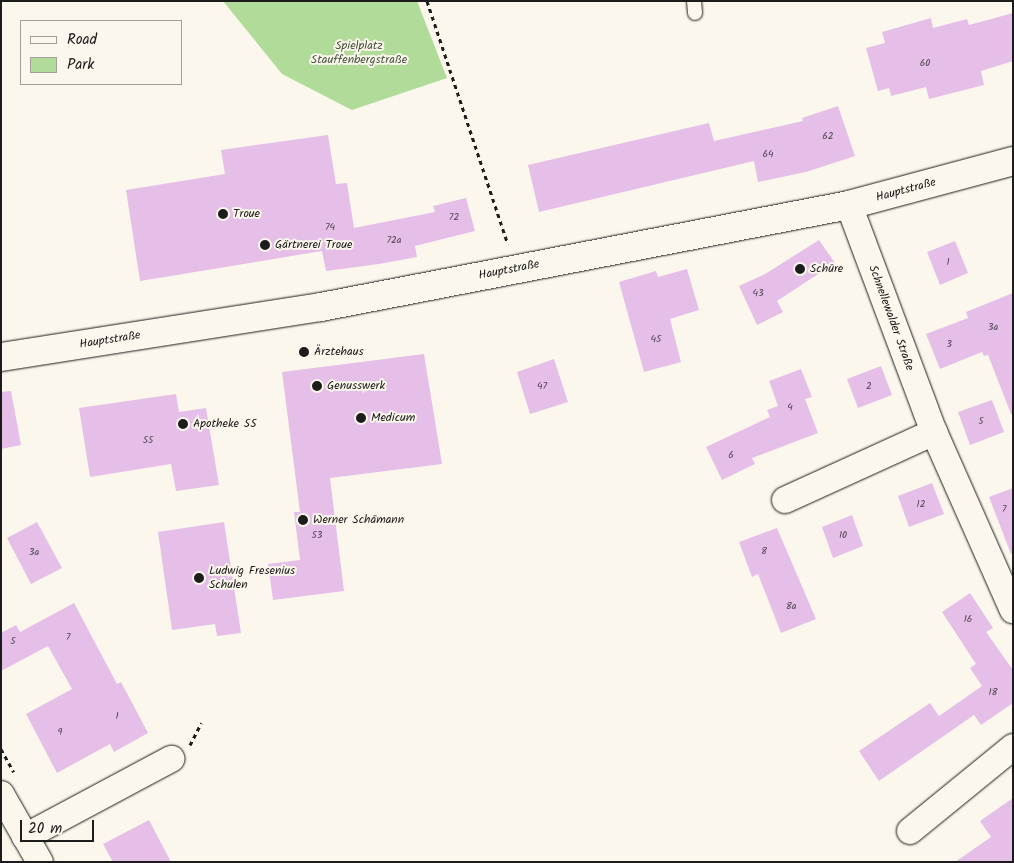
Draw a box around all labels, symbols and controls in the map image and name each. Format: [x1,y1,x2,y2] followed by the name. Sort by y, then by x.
[20,20,182,85] legend
[67,28,97,52] text: Road
[311,39,407,67] park label: Spielplatz Stauffenbergstraße
[67,53,94,77] text: Park
[920,58,930,70] house number: 60
[822,131,834,143] house number: 62
[762,149,774,161] house number: 64
[874,175,938,205] street label: Hauptstraße
[233,207,260,221] place label: Troue
[217,208,229,220] marker: Troue
[449,212,459,224] house number: 72
[325,222,335,234] house number: 74
[386,235,402,247] house number: 72a
[275,238,352,252] place label: Gärtnerei Troue
[259,239,271,251] marker: Gärtnerei Troue
[477,257,541,283] street label: Hauptstraße
[946,257,950,269] house number: 1
[810,262,843,276] place label: Schüre
[794,263,806,275] marker: Schüre
[865,263,917,373] street label: Schnellewalder Straße
[752,288,764,300] house number: 43
[988,322,998,334] house number: 3a
[78,328,142,352] street label: Hauptstraße
[651,334,661,346] house number: 45
[946,339,952,351] house number: 3
[314,345,364,359] place label: Ärztehaus
[298,346,310,358] marker: Ärztehaus
[327,379,385,393] place label: Genusswerk
[311,380,323,392] marker: Genusswerk
[537,381,547,393] house number: 47
[866,381,872,393] house number: 2
[787,402,793,414] house number: 4
[371,411,415,425] place label: Medicum
[355,412,367,424] marker: Medicum
[978,416,984,428] house number: 5
[193,417,257,431] place label: Apotheke 55
[177,418,189,430] marker: Apotheke 55
[143,435,153,447] house number: 55
[728,450,734,462] house number: 6
[917,499,925,511] house number: 12
[1002,504,1006,516] house number: 7
[313,513,404,527] place label: Werner Schämann
[297,514,309,526] marker: Werner Schämann
[311,530,323,542] house number: 53
[839,530,847,542] house number: 10
[761,546,767,558] house number: 8
[29,547,39,559] house number: 3a
[209,564,295,592] place label: Ludwig Fresenius Schulen
[193,572,205,584] marker: Ludwig Fresenius Schulen
[786,601,796,613] house number: 8a
[964,614,972,626] house number: 16
[66,632,70,644] house number: 7
[10,636,16,648] house number: 5
[988,687,998,699] house number: 18
[115,711,119,723] house number: 1
[58,727,62,739] house number: 9
[22,810,96,842] scale bar
[28,817,62,841] text: 20 m

